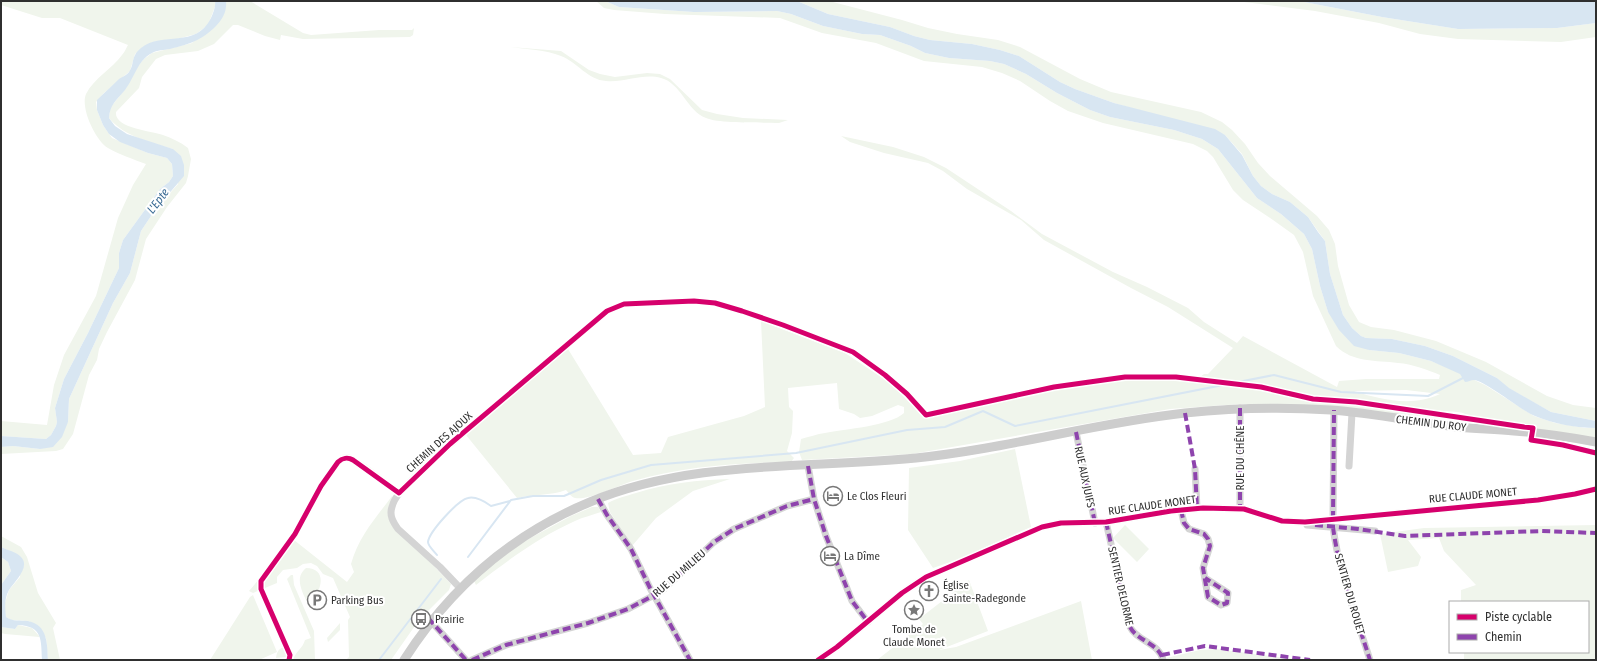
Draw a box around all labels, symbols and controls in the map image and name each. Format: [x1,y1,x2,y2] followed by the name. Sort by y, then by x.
[144,185,172,216] water label: L'Epte
[404,409,475,475] street label: CHEMIN DES AJOUX
[1395,413,1467,434] street label: CHEMIN DU ROY
[1234,426,1247,490] street label: RUE DU CHÊNE
[1072,445,1097,510] street label: RUE AUX JUIFS
[822,485,844,507] hotel icon: Le Clos Fleuri
[1428,485,1519,506] street label: RUE CLAUDE MONET
[847,490,907,503] place label: Le Clos Fleuri
[1107,493,1198,518] street label: RUE CLAUDE MONET
[819,545,841,567] hotel icon: La Dîme
[1105,545,1136,627] street label: SENTIER DELORME
[650,547,708,600] street label: RUE DU MILIEU
[844,550,880,563] place label: La Dîme
[1332,552,1368,637] street label: SENTIER DU ROUET
[943,578,1026,605] place label: Église Sainte-Radegonde
[918,580,940,602] church icon: Église Sainte-Radegonde
[306,589,328,611] parking icon: Parking Bus
[331,594,384,607] place label: Parking Bus
[903,599,925,621] place icon: Tombe de Claude Monet
[1449,601,1589,653] legend
[410,608,432,630] bus stop icon: Prairie
[1485,610,1552,624] text: Piste cyclable
[435,613,464,626] place label: Prairie
[883,623,945,649] place label: Tombe de Claude Monet
[1485,630,1522,644] text: Chemin

